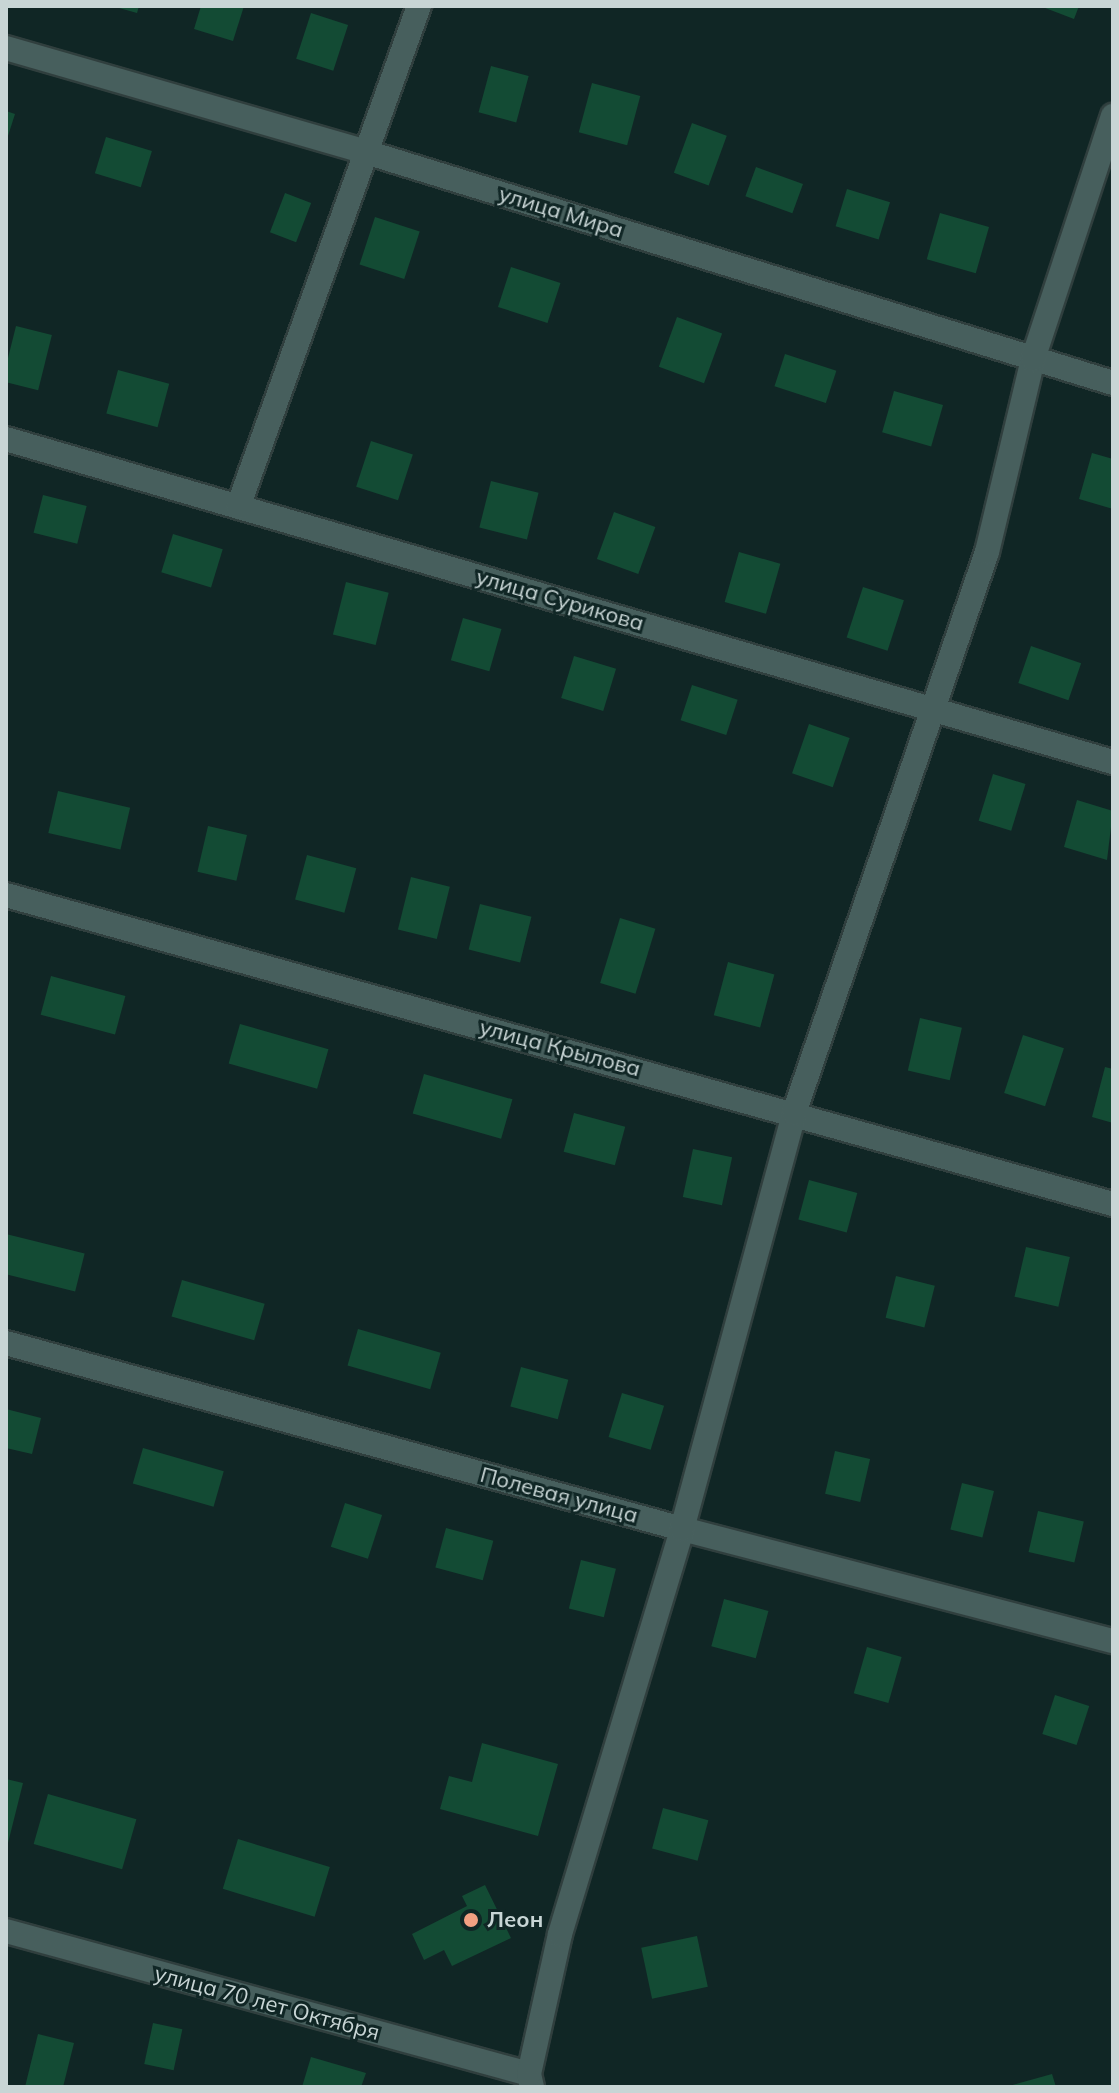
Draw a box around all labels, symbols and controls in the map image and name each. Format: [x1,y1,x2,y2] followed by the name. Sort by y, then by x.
[496,181,626,243] street label: улица Мира
[473,563,647,637] street label: улица Сурикова
[477,1014,643,1082] street label: улица Крылова
[477,1461,641,1529] street label: Полевая улица
[487,1907,543,1933] place label: Леон
[462,1911,480,1929] marker: Леон
[152,1960,382,2046] street label: улица 70 лет Октября

